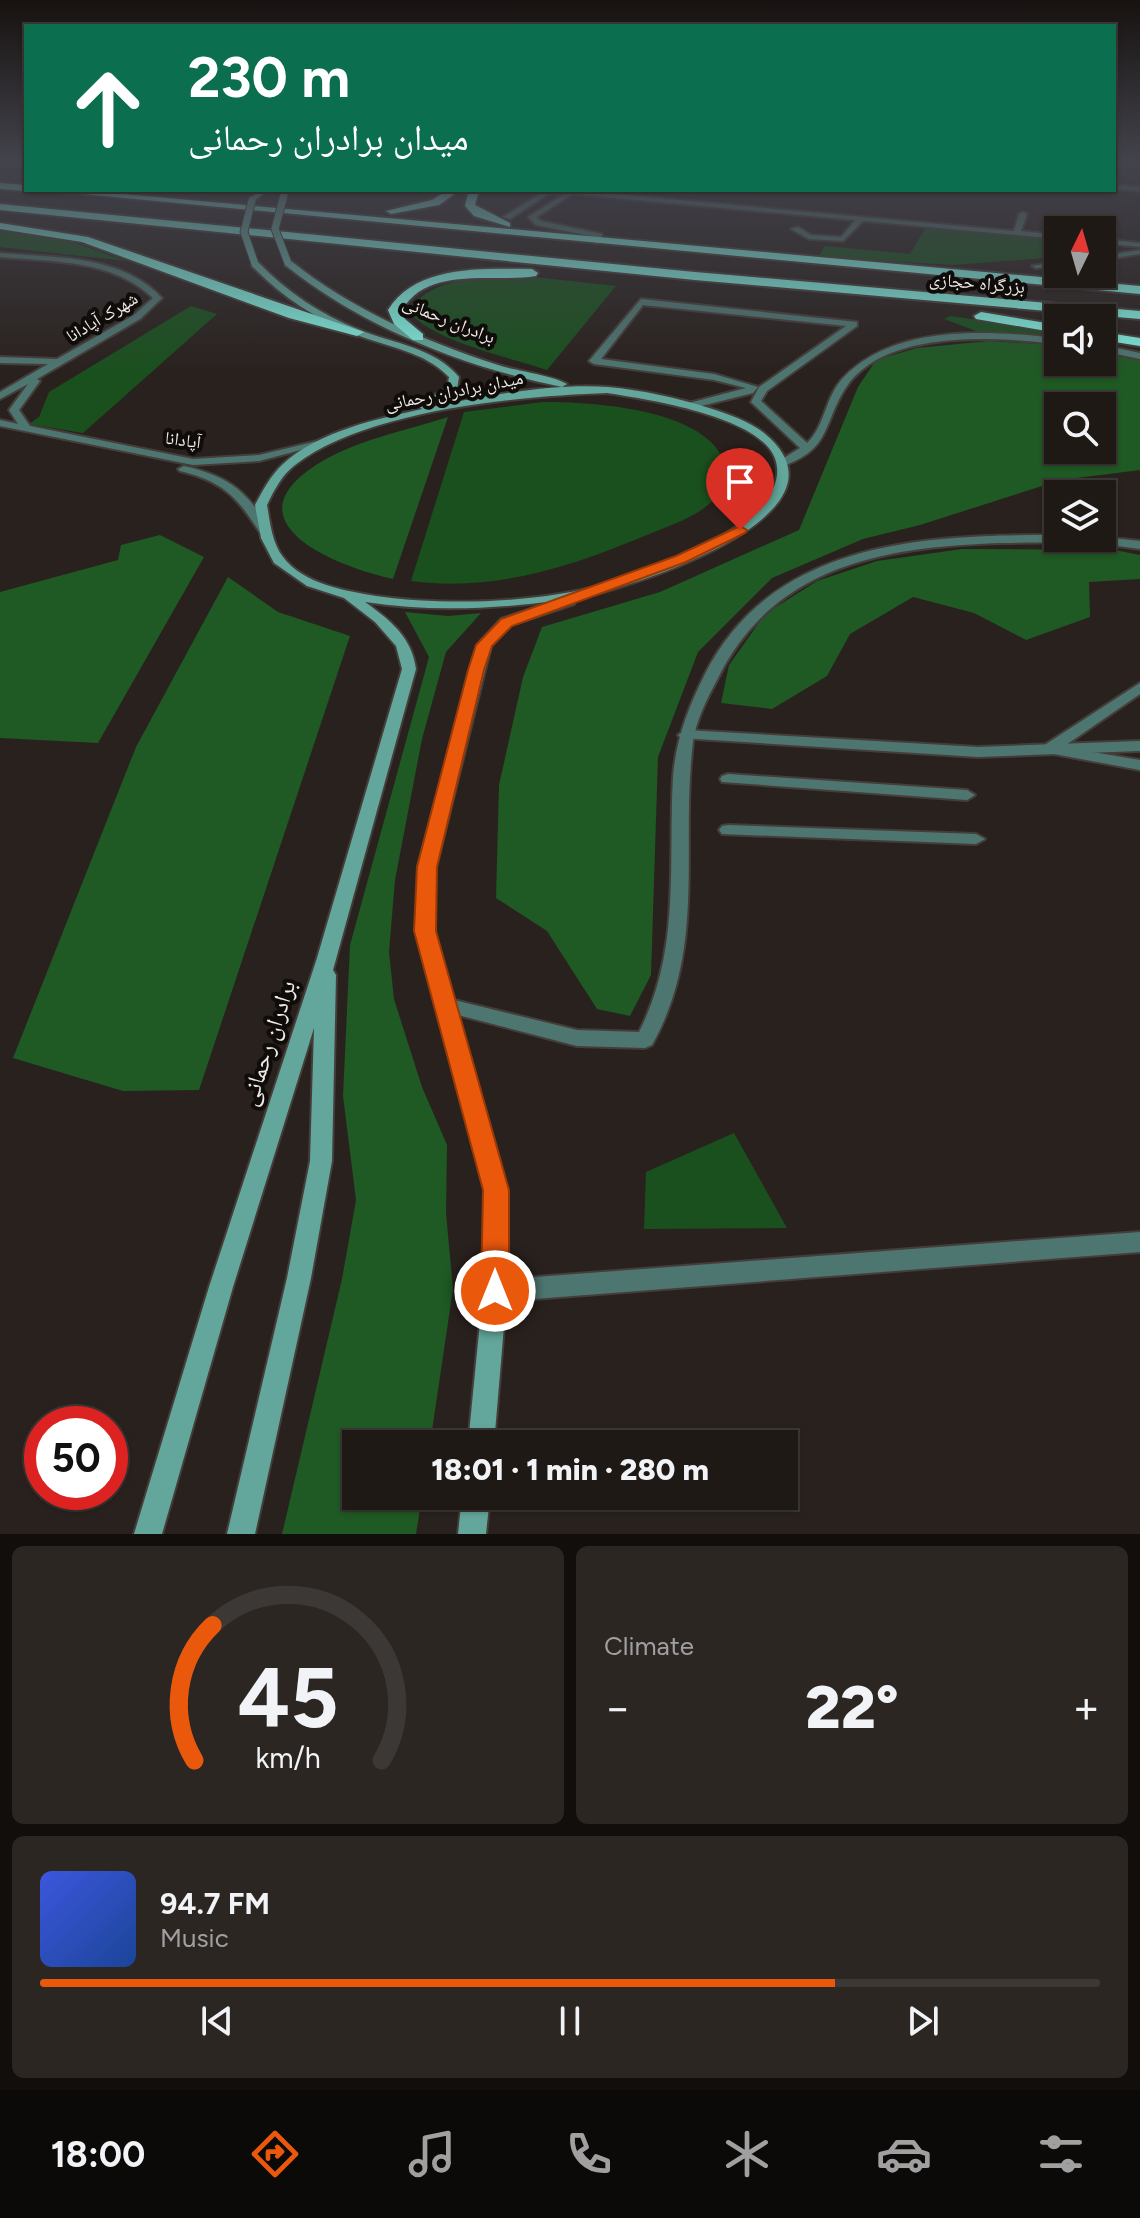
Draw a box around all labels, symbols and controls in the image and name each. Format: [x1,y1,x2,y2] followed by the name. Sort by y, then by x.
[188,44,350,111] text: 230 m
[56,56,160,160] icon: ahead
[188,116,469,159] text: میدان برادران رحمانی
[1044,216,1116,288] north arrow
[1044,216,1116,552] map controls
[928,268,1026,298] street label: بزرگراه حجازی
[62,287,142,347] street label: شهرک آپادانا
[399,291,499,349] street label: برادران رحمانی
[1044,304,1116,376] button: sound
[383,367,525,415] street label: میدان برادران رحمانی
[1044,392,1116,464] button: search
[163,427,203,454] street label: آپادانا
[706,448,774,530] pin
[718,460,762,504] icon: arrive
[1044,480,1116,552] button: layers
[234,976,301,1109] street label: برادران رحمانی
[453,1249,537,1333] position arrow
[24,1406,128,1510] speed limit sign: 50
[431,1451,709,1488] text: 18:01 · 1 min · 280 m
[604,1630,694,1662] text: Climate
[238,1648,338,1748] text: 45
[805,1671,899,1743] text: 22°
[604,1681,631,1734] text: −
[1073,1681,1100,1734] text: +
[255,1741,321,1775] text: km/h
[160,1885,270,1922] text: 94.7 FM
[160,1922,229,1954] text: Music
[195,1999,239,2043] icon: previous
[548,1999,592,2043] icon: pause
[901,1999,945,2043] icon: next
[247,2126,303,2182] icon: directions
[404,2126,460,2182] icon: music
[561,2126,617,2182] icon: phone
[719,2126,775,2182] icon: climate
[876,2126,932,2182] icon: car
[1033,2126,1089,2182] icon: filters
[51,2133,145,2176] text: 18:00

